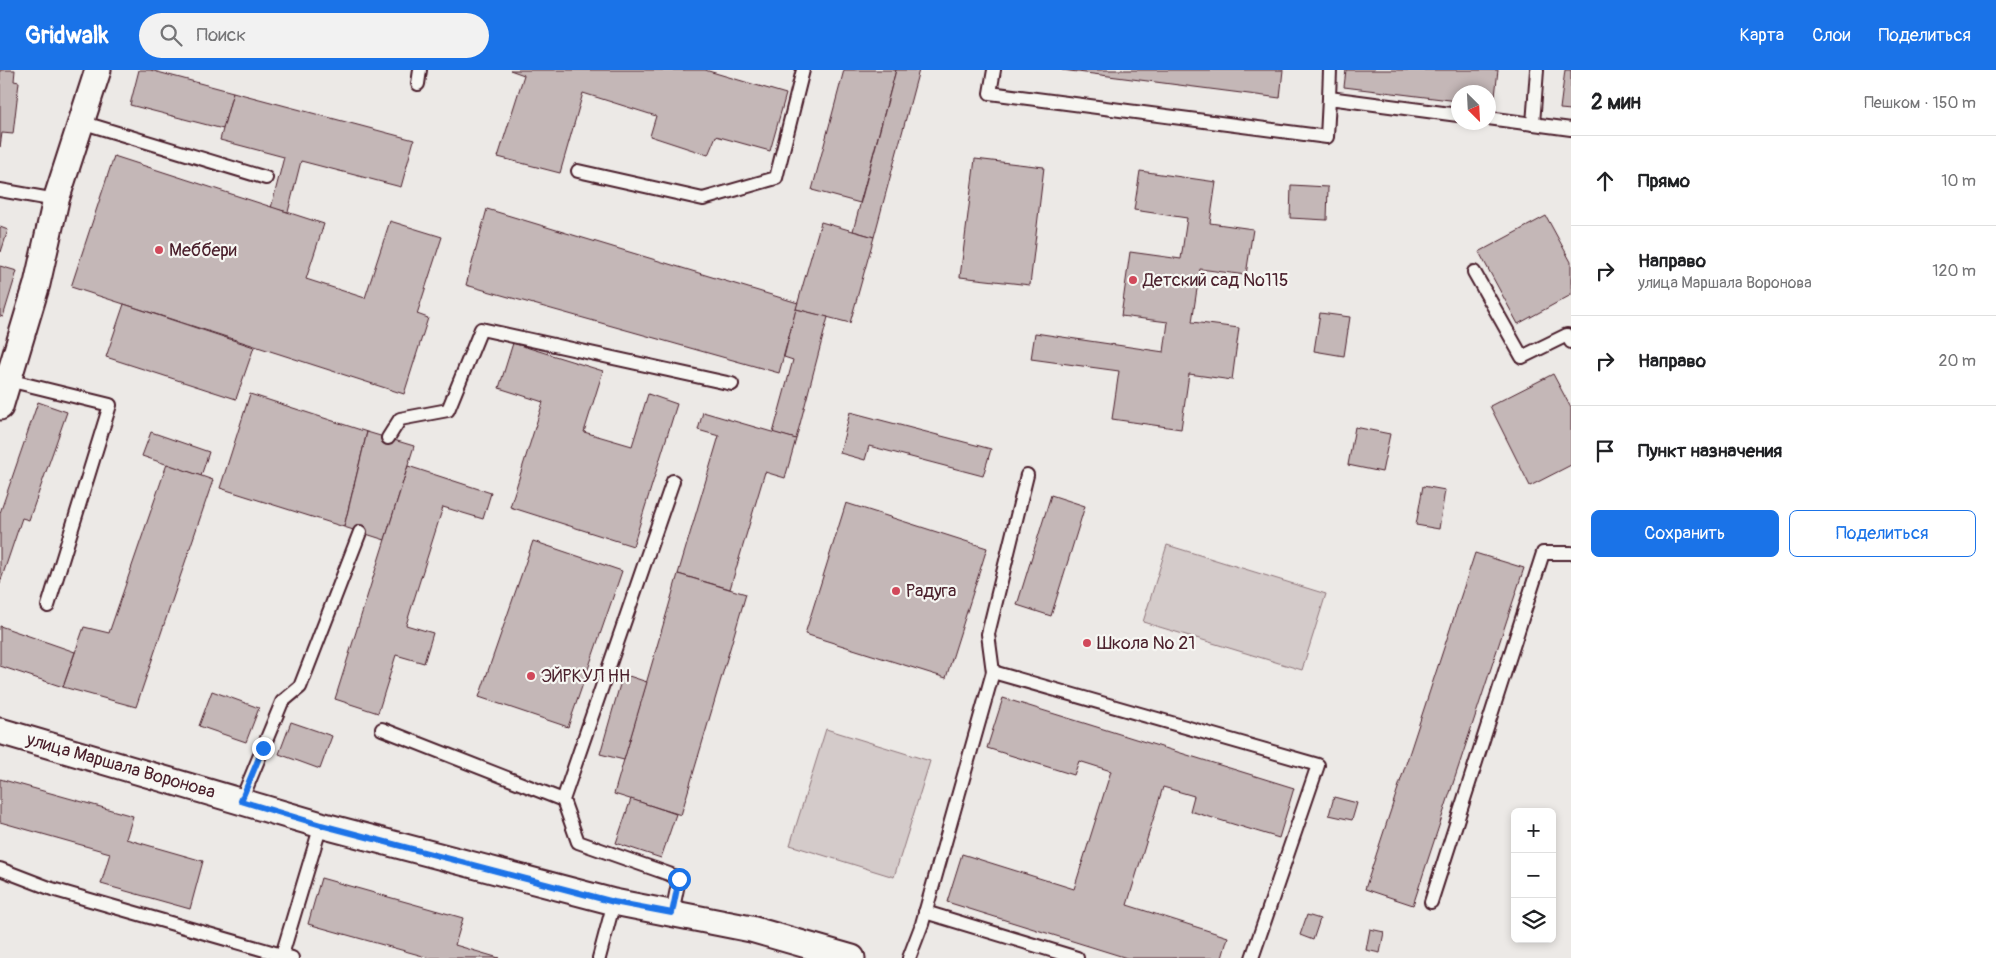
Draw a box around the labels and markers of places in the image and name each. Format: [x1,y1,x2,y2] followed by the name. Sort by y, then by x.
[169,239,237,262] place label: Меббери
[153,244,165,256] marker: Меббери
[1142,269,1289,292] place label: Детский сад №115
[1127,274,1139,286] marker: Детский сад №115
[906,580,956,603] place label: Радуга
[890,585,902,597] marker: Радуга
[1097,632,1195,655] place label: Школа № 21
[1081,637,1093,649] marker: Школа № 21
[541,665,630,688] place label: ЭЙРКУЛ НН
[525,670,537,682] marker: ЭЙРКУЛ НН

